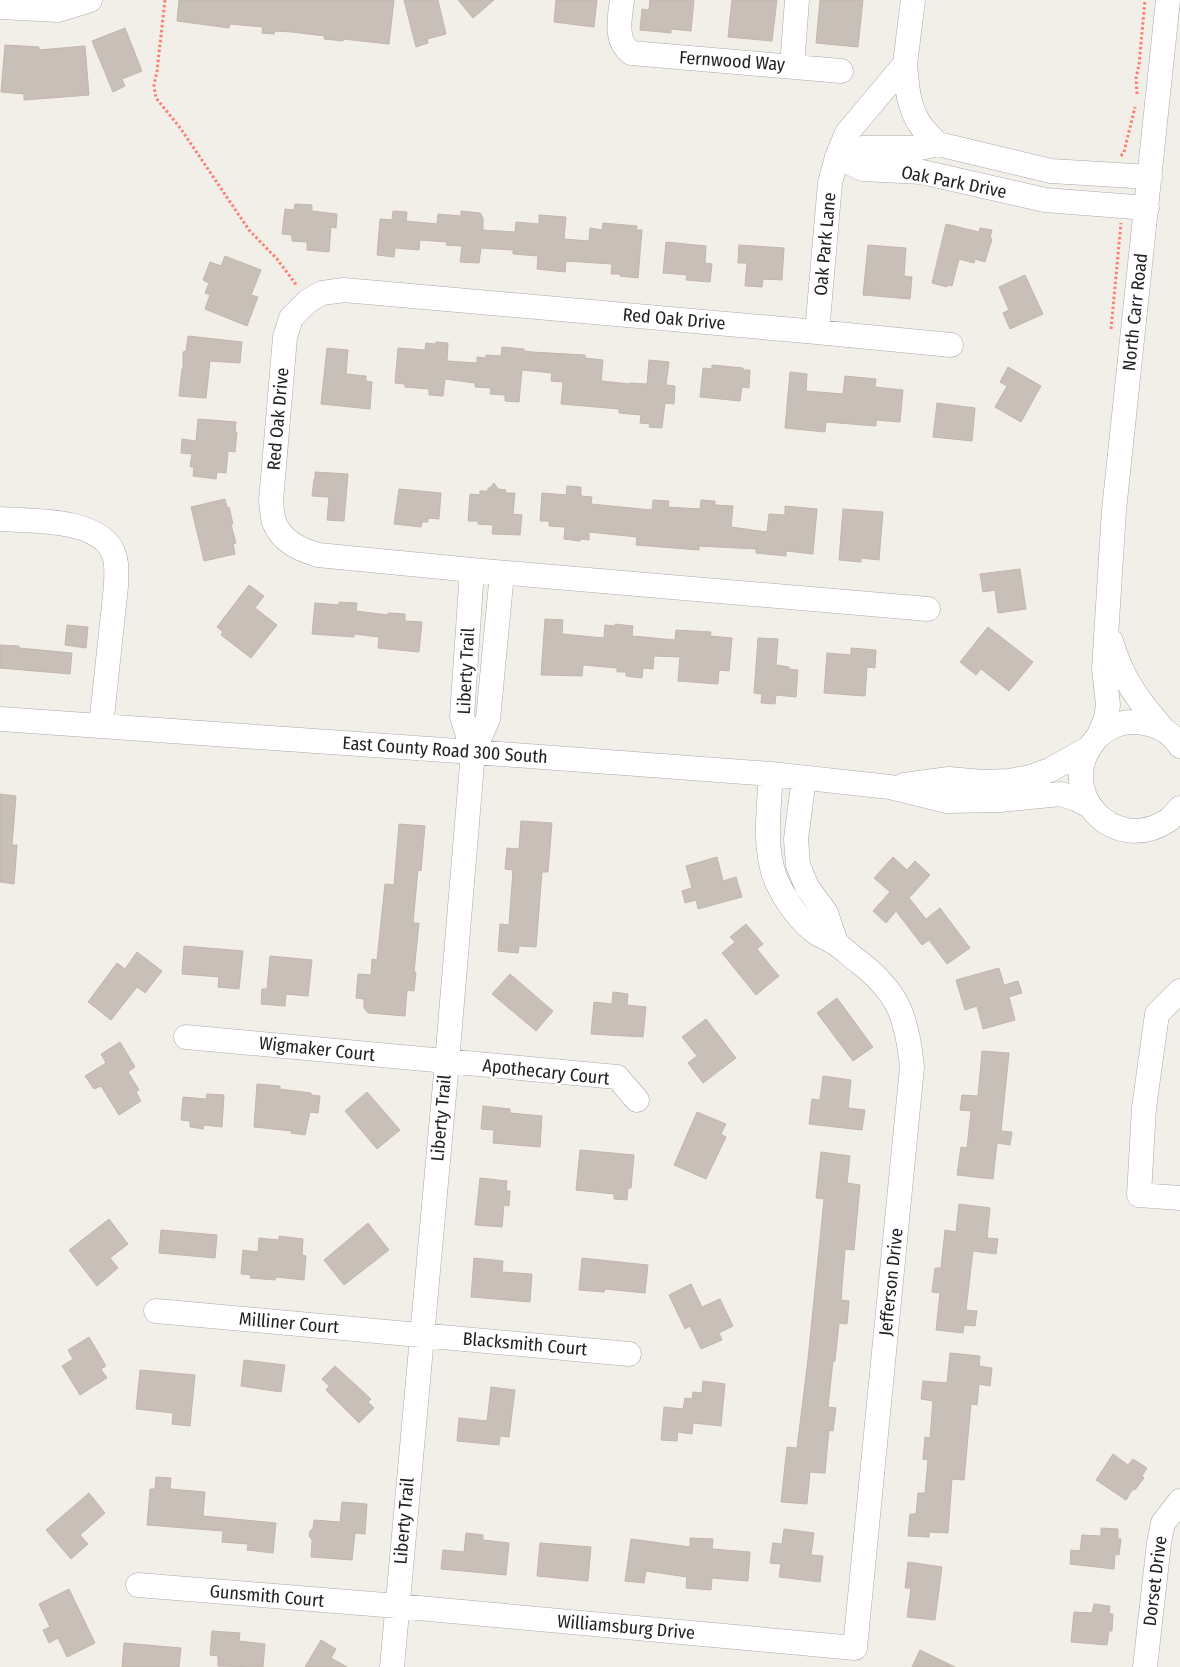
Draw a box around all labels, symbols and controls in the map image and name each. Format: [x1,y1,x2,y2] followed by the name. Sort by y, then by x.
[678,46,786,76] street label: Fernwood Way
[899,161,1009,203] street label: Oak Park Drive
[810,191,840,297] street label: Oak Park Lane
[1118,252,1152,372] street label: North Carr Road
[622,304,726,334] street label: Red Oak Drive
[263,367,293,471] street label: Red Oak Drive
[453,627,479,715] street label: Liberty Trail
[342,732,548,768] street label: East County Road 300 South
[258,1032,376,1066] street label: Wigmaker Court
[481,1054,611,1090] street label: Apothecary Court
[426,1073,456,1162] street label: Liberty Trail
[874,1227,908,1337] street label: Jefferson Drive
[238,1308,340,1338] street label: Milliner Court
[462,1328,588,1360] street label: Blacksmith Court
[389,1476,419,1565] street label: Liberty Trail
[1139,1535,1171,1627] street label: Dorset Drive
[209,1580,325,1612] street label: Gunsmith Court
[556,1610,696,1644] street label: Williamsburg Drive

